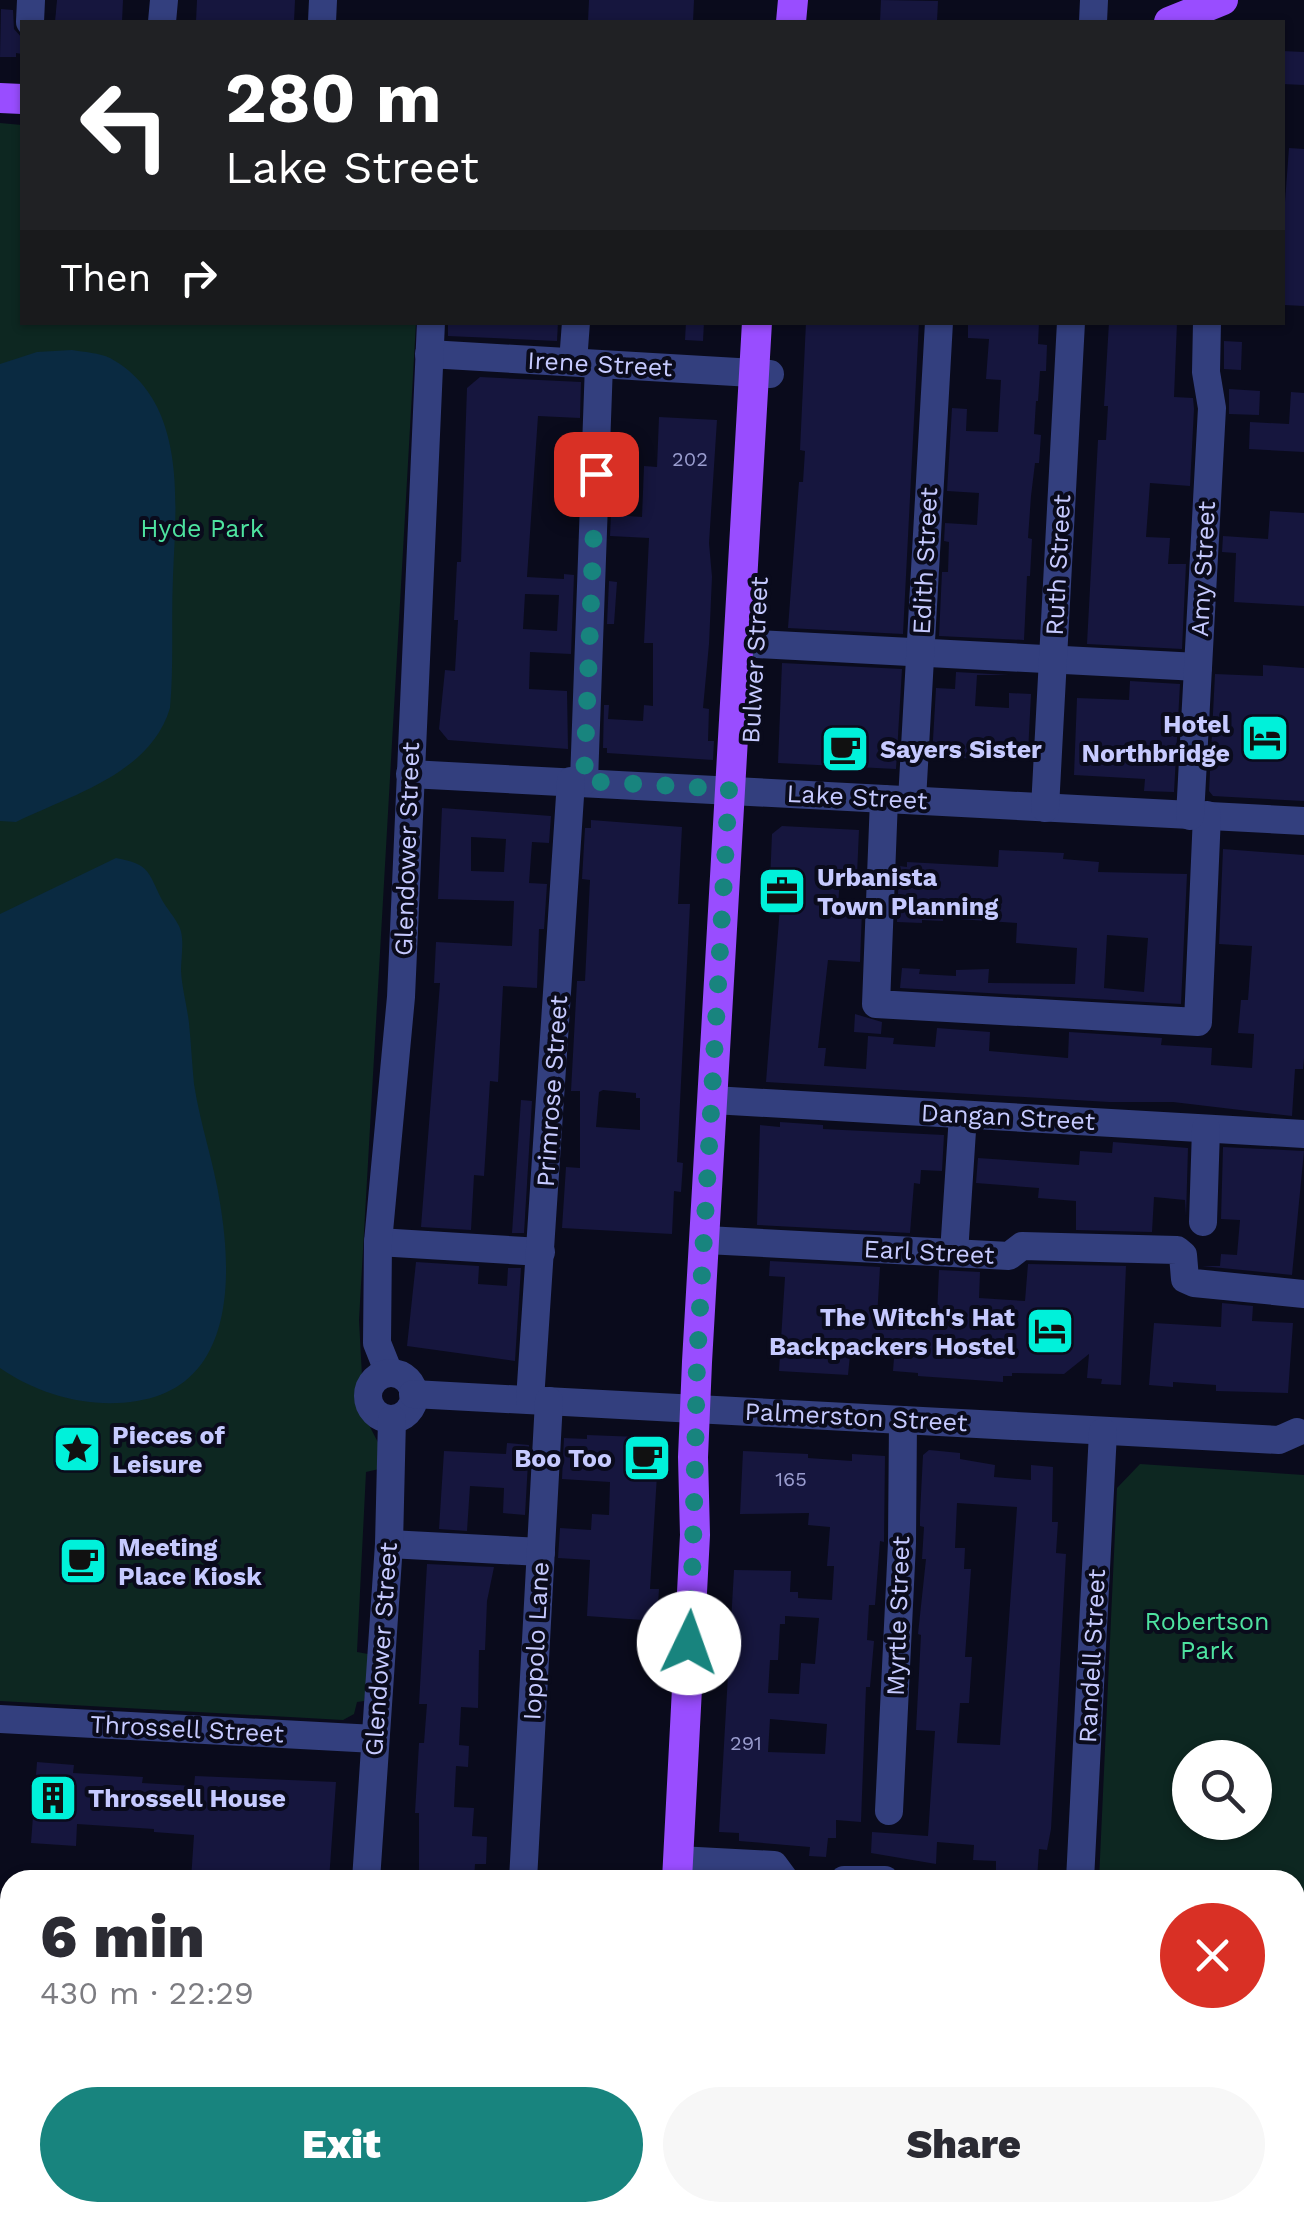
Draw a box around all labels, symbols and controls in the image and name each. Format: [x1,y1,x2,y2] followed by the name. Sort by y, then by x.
[225,57,442,139] text: 280 m
[60,60,190,190] icon: left
[225,141,479,194] text: Lake Street
[171,250,226,305] icon: right
[60,256,151,300] text: Then
[527,346,674,382] street label: Irene Street
[554,432,639,517] pin
[569,447,624,502] icon: arrive
[672,447,708,471] house number: 202
[907,486,943,635] street label: Edith Street
[1040,493,1076,636] street label: Ruth Street
[1185,500,1221,638] street label: Amy Street
[140,514,264,543] park label: Hyde Park
[736,575,774,744] street label: Bulwer Street
[1082,710,1231,768] place label: Hotel Northbridge
[1239,712,1291,764] hotel icon: Hotel Northbridge
[819,723,871,775] cafe icon: Sayers Sister
[880,735,1042,764] place label: Sayers Sister
[389,741,425,957] street label: Glendower Street
[786,779,929,815] street label: Lake Street
[817,863,998,921] place label: Urbanista Town Planning
[756,865,808,917] office icon: Urbanista Town Planning
[531,994,573,1188] street label: Primrose Street
[920,1098,1096,1136] street label: Dangan Street
[863,1234,996,1270] street label: Earl Street
[769,1303,1016,1361] place label: The Witch's Hat Backpackers Hostel
[1024,1305,1076,1357] hotel icon: The Witch's Hat Backpackers Hostel
[744,1397,969,1437] street label: Palmerston Street
[112,1421,225,1479] place label: Pieces of Leisure
[51,1423,103,1475] place icon: Pieces of Leisure
[621,1432,673,1484] cafe icon: Boo Too
[514,1444,612,1473] place label: Boo Too
[775,1467,807,1491] house number: 165
[118,1533,262,1591] place label: Meeting Place Kiosk
[57,1535,109,1587] cafe icon: Meeting Place Kiosk
[881,1535,915,1696] street label: Myrtle Street
[359,1541,403,1757] street label: Glendower Street
[517,1561,555,1721] street label: Ioppolo Lane
[1073,1568,1111,1744] street label: Randell Street
[637,1591,741,1695] position arrow
[1145,1607,1269,1665] park label: Robertson Park
[89,1709,285,1749] street label: Throssell Street
[730,1731,762,1755] house number: 291
[1172,1740,1272,1840] map controls
[1172,1740,1272,1840] button: search
[27,1772,79,1824] building icon: Throssell House
[88,1784,286,1813] place label: Throssell House
[40,1901,205,1972] text: 6 min
[1160,1903,1265,2008] button: close
[40,1974,254,2012] text: 430 m · 22:29
[40,2087,643,2202] button: Exit
[663,2087,1265,2202] button: Share

